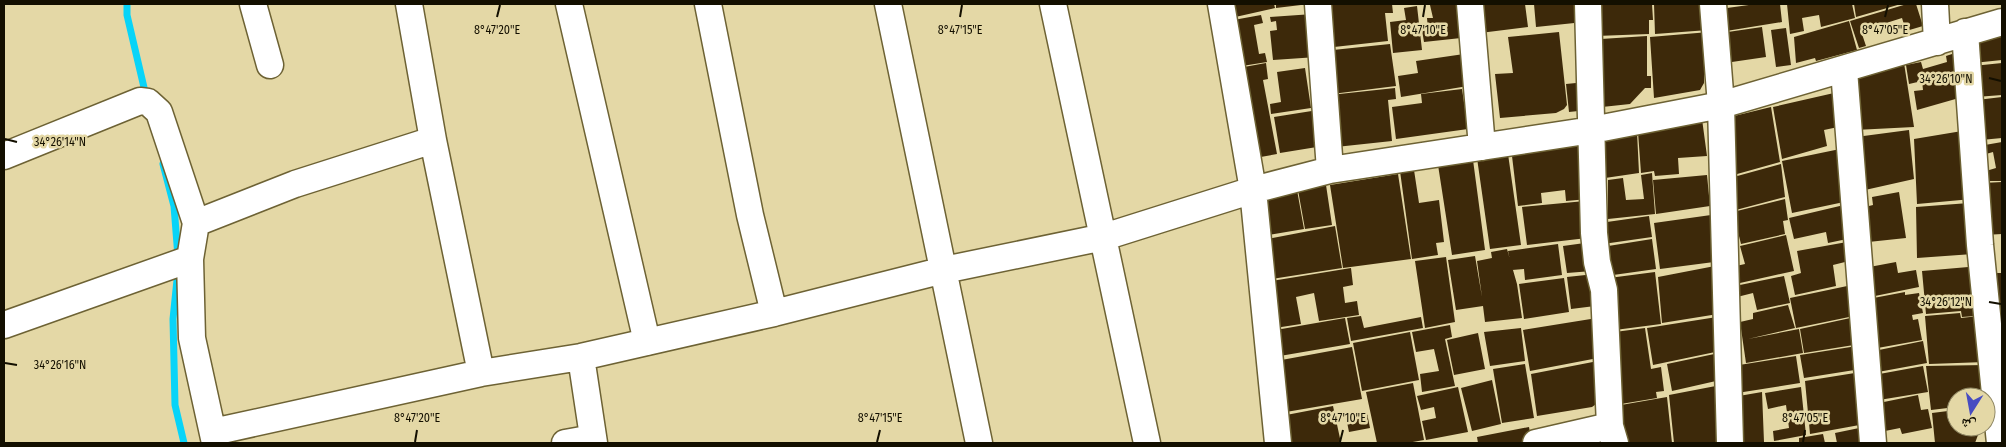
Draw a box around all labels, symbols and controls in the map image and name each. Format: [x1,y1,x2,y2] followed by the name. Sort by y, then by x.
[474,23,520,37] text: 8°47'20"E
[938,23,983,37] text: 8°47'15"E
[1400,23,1446,37] text: 8°47'10"E
[1862,23,1908,37] text: 8°47'05"E
[1920,72,1972,86] text: 34°26'10"N
[34,135,86,149] text: 34°26'14"N
[1920,295,1972,309] text: 34°26'12"N
[34,358,86,372] text: 34°26'16"N
[1946,387,1996,437] north arrow
[394,411,440,425] text: 8°47'20"E
[858,411,903,425] text: 8°47'15"E
[1320,411,1366,425] text: 8°47'10"E
[1782,411,1828,425] text: 8°47'05"E
[1960,414,1978,434] text: ش

